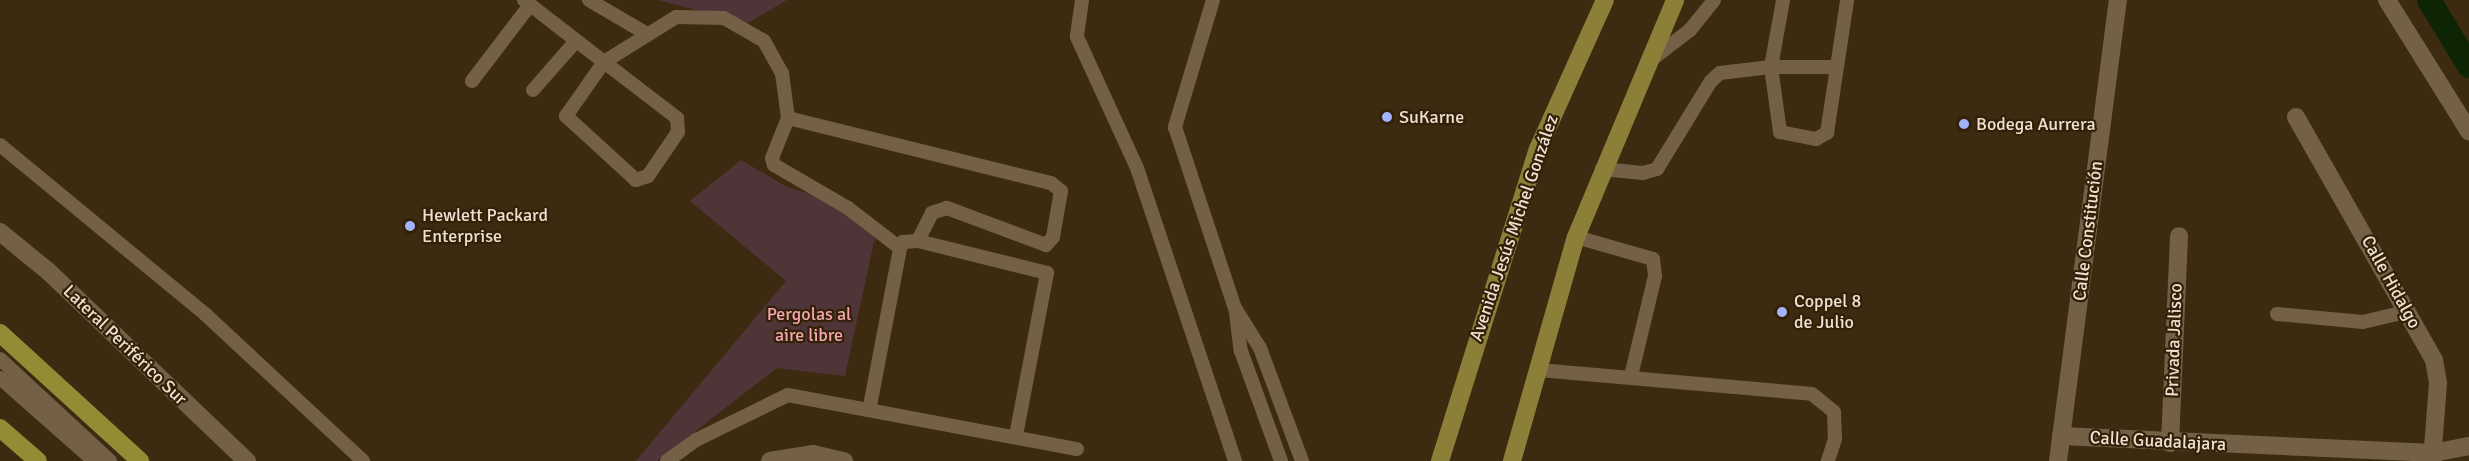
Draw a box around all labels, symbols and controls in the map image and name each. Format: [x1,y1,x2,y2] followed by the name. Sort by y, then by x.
[1399,106,1464,128] place label: SuKarne
[1380,110,1394,124] marker: SuKarne
[1465,112,1563,344] street label: Avenida Jesús Michel González
[1976,113,2096,135] place label: Bodega Aurrera
[1957,117,1971,131] marker: Bodega Aurrera
[2069,160,2107,302] street label: Calle Constitución
[422,205,548,248] place label: Hewlett Packard Enterprise
[403,219,417,233] marker: Hewlett Packard Enterprise
[2357,232,2425,332] street label: Calle Hidalgo
[59,280,191,410] street label: Lateral Periférico Sur
[2161,283,2187,397] street label: Privada Jalisco
[1794,291,1861,334] place label: Coppel 8 de Julio
[767,304,851,346] park label: Pergolas al aire libre
[1775,305,1789,319] marker: Coppel 8 de Julio
[2089,427,2227,455] street label: Calle Guadalajara

